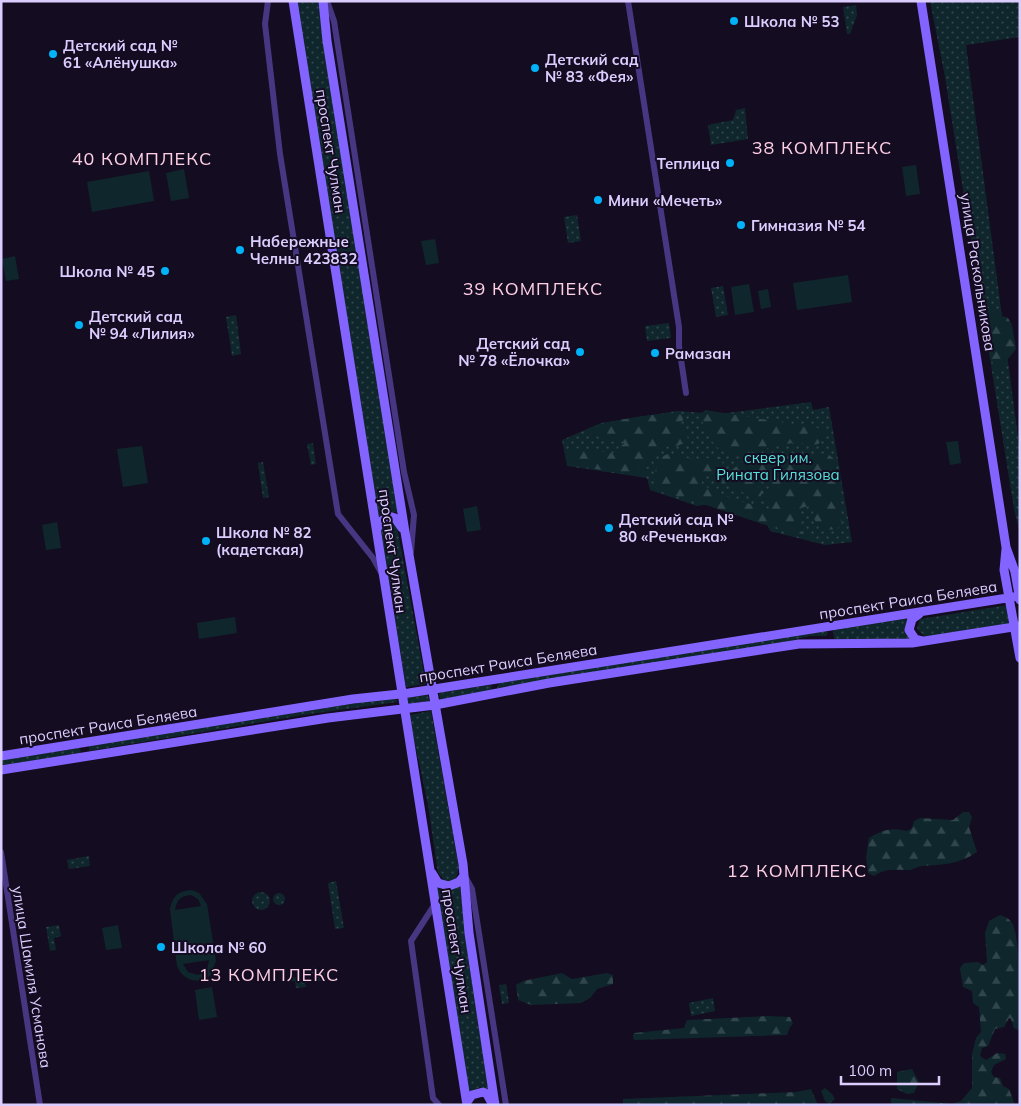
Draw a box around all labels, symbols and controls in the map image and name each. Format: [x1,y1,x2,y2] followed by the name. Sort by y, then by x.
[744,12,840,31] place label: Школа № 53
[728,15,740,27] marker: Школа № 53
[63,36,178,72] place label: Детский сад № 61 «Алёнушка»
[47,48,59,60] marker: Детский сад № 61 «Алёнушка»
[545,50,639,86] place label: Детский сад № 83 «Фея»
[529,62,541,74] marker: Детский сад № 83 «Фея»
[312,88,350,214] street label: проспект Чулман
[752,136,892,159] district label: 38 КОМПЛЕКС
[72,147,212,170] district label: 40 КОМПЛЕКС
[657,154,720,173] place label: Теплица
[724,157,736,169] marker: Теплица
[608,191,723,210] place label: Мини «Мечеть»
[956,192,1000,352] street label: улица Раскольникова
[592,194,604,206] marker: Мини «Мечеть»
[751,216,866,235] place label: Гимназия № 54
[735,219,747,231] marker: Гимназия № 54
[250,232,357,268] place label: Набережные Челны 423832
[234,244,246,256] marker: Набережные Челны 423832
[59,262,155,281] place label: Школа № 45
[159,265,171,277] marker: Школа № 45
[463,277,603,300] district label: 39 КОМПЛЕКС
[89,307,195,343] place label: Детский сад № 94 «Лилия»
[73,319,85,331] marker: Детский сад № 94 «Лилия»
[458,334,571,370] place label: Детский сад № 78 «Ёлочка»
[665,344,731,363] place label: Рамазан
[574,346,586,358] marker: Детский сад № 78 «Ёлочка»
[649,347,661,359] marker: Рамазан
[716,448,840,484] park label: сквер им. Рината Гилязова
[375,488,411,614] street label: проспект Чулман
[619,510,734,546] place label: Детский сад № 80 «Реченька»
[603,522,615,534] marker: Детский сад № 80 «Реченька»
[216,523,312,559] place label: Школа № 82 (кадетская)
[200,535,212,547] marker: Школа № 82 (кадетская)
[818,577,998,623] street label: проспект Раиса Беляева
[418,640,598,686] street label: проспект Раиса Беляева
[18,702,198,748] street label: проспект Раиса Беляева
[727,859,867,882] district label: 12 КОМПЛЕКС
[8,885,56,1069] street label: улица Шамиля Усманова
[438,888,476,1014] street label: проспект Чулман
[171,938,267,957] place label: Школа № 60
[155,941,167,953] marker: Школа № 60
[199,963,339,986] district label: 13 КОМПЛЕКС
[841,1054,938,1086] scale bar
[848,1061,892,1080] text: 100 m

